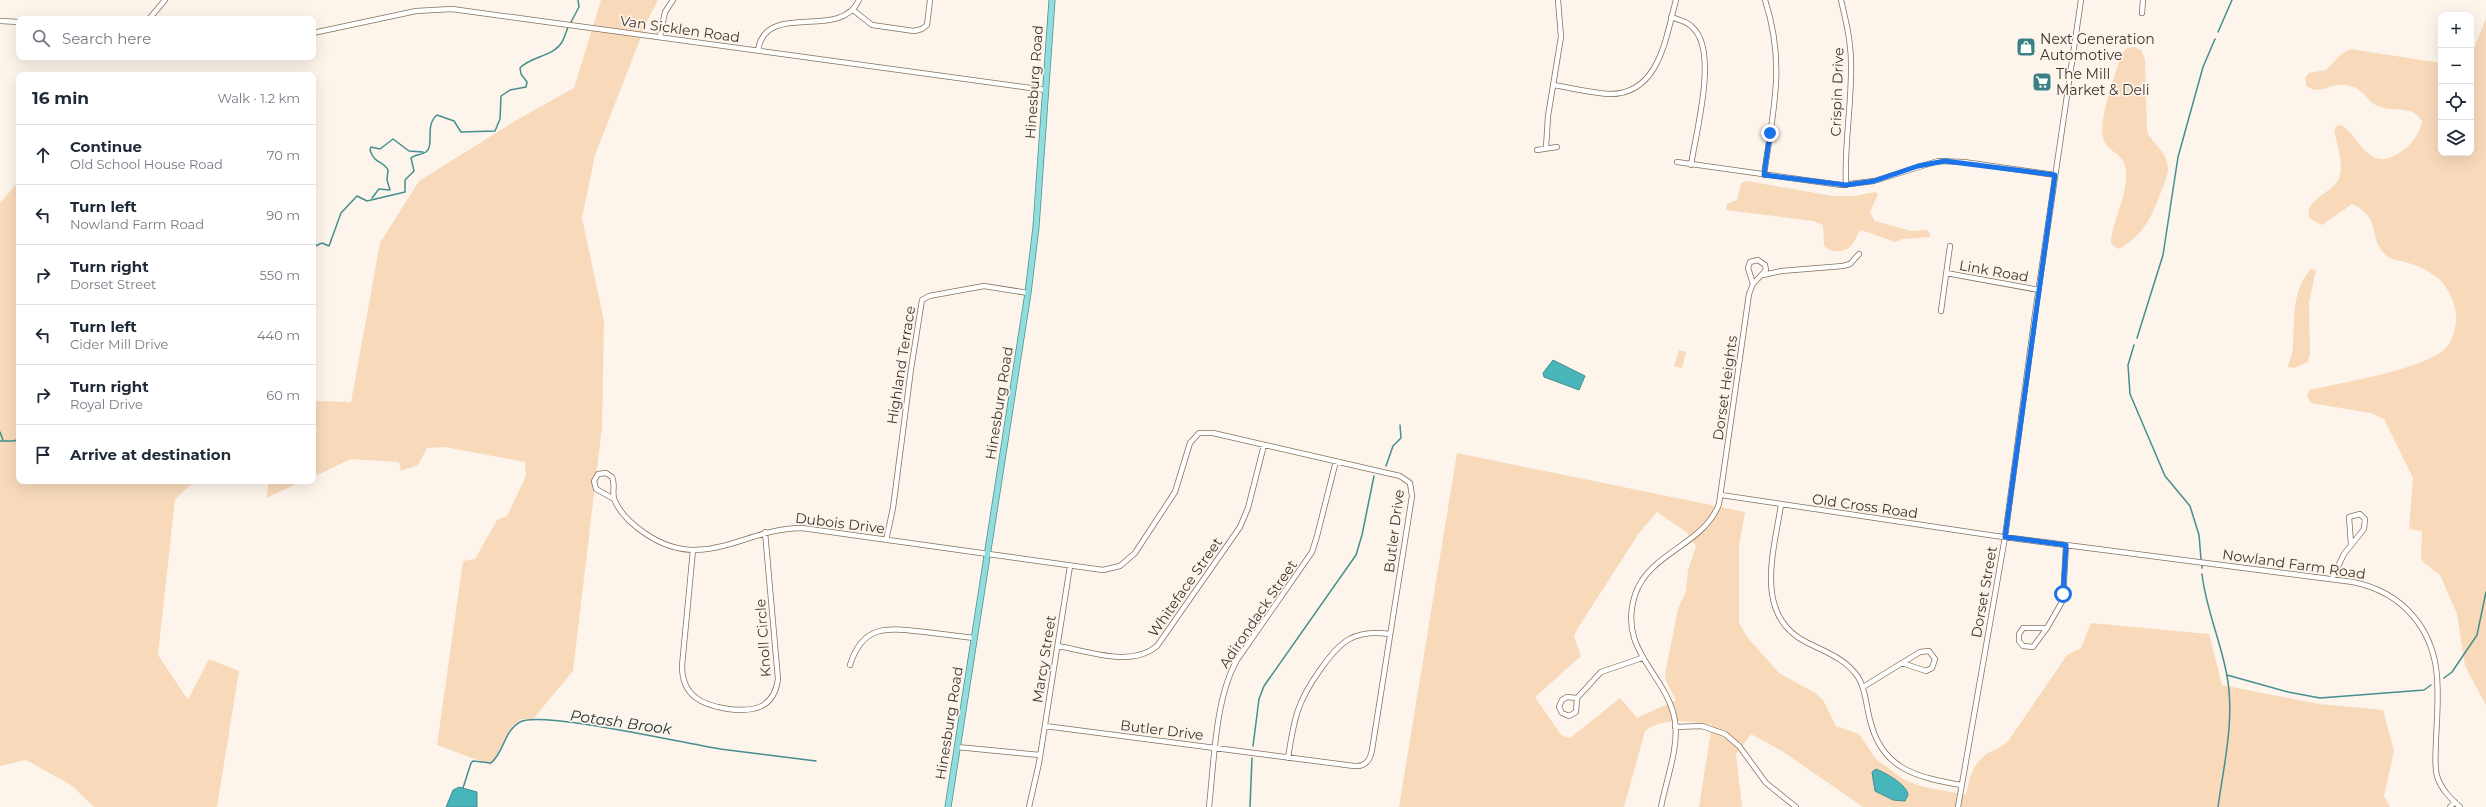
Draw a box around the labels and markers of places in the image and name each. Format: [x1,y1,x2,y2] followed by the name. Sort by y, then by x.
[2040,30,2155,64] place label: Next Generation Automotive
[2015,36,2037,58] shop icon: Next Generation Automotive
[2056,65,2150,99] place label: The Mill Market & Deli
[2031,71,2053,93] supermarket icon: The Mill Market & Deli

